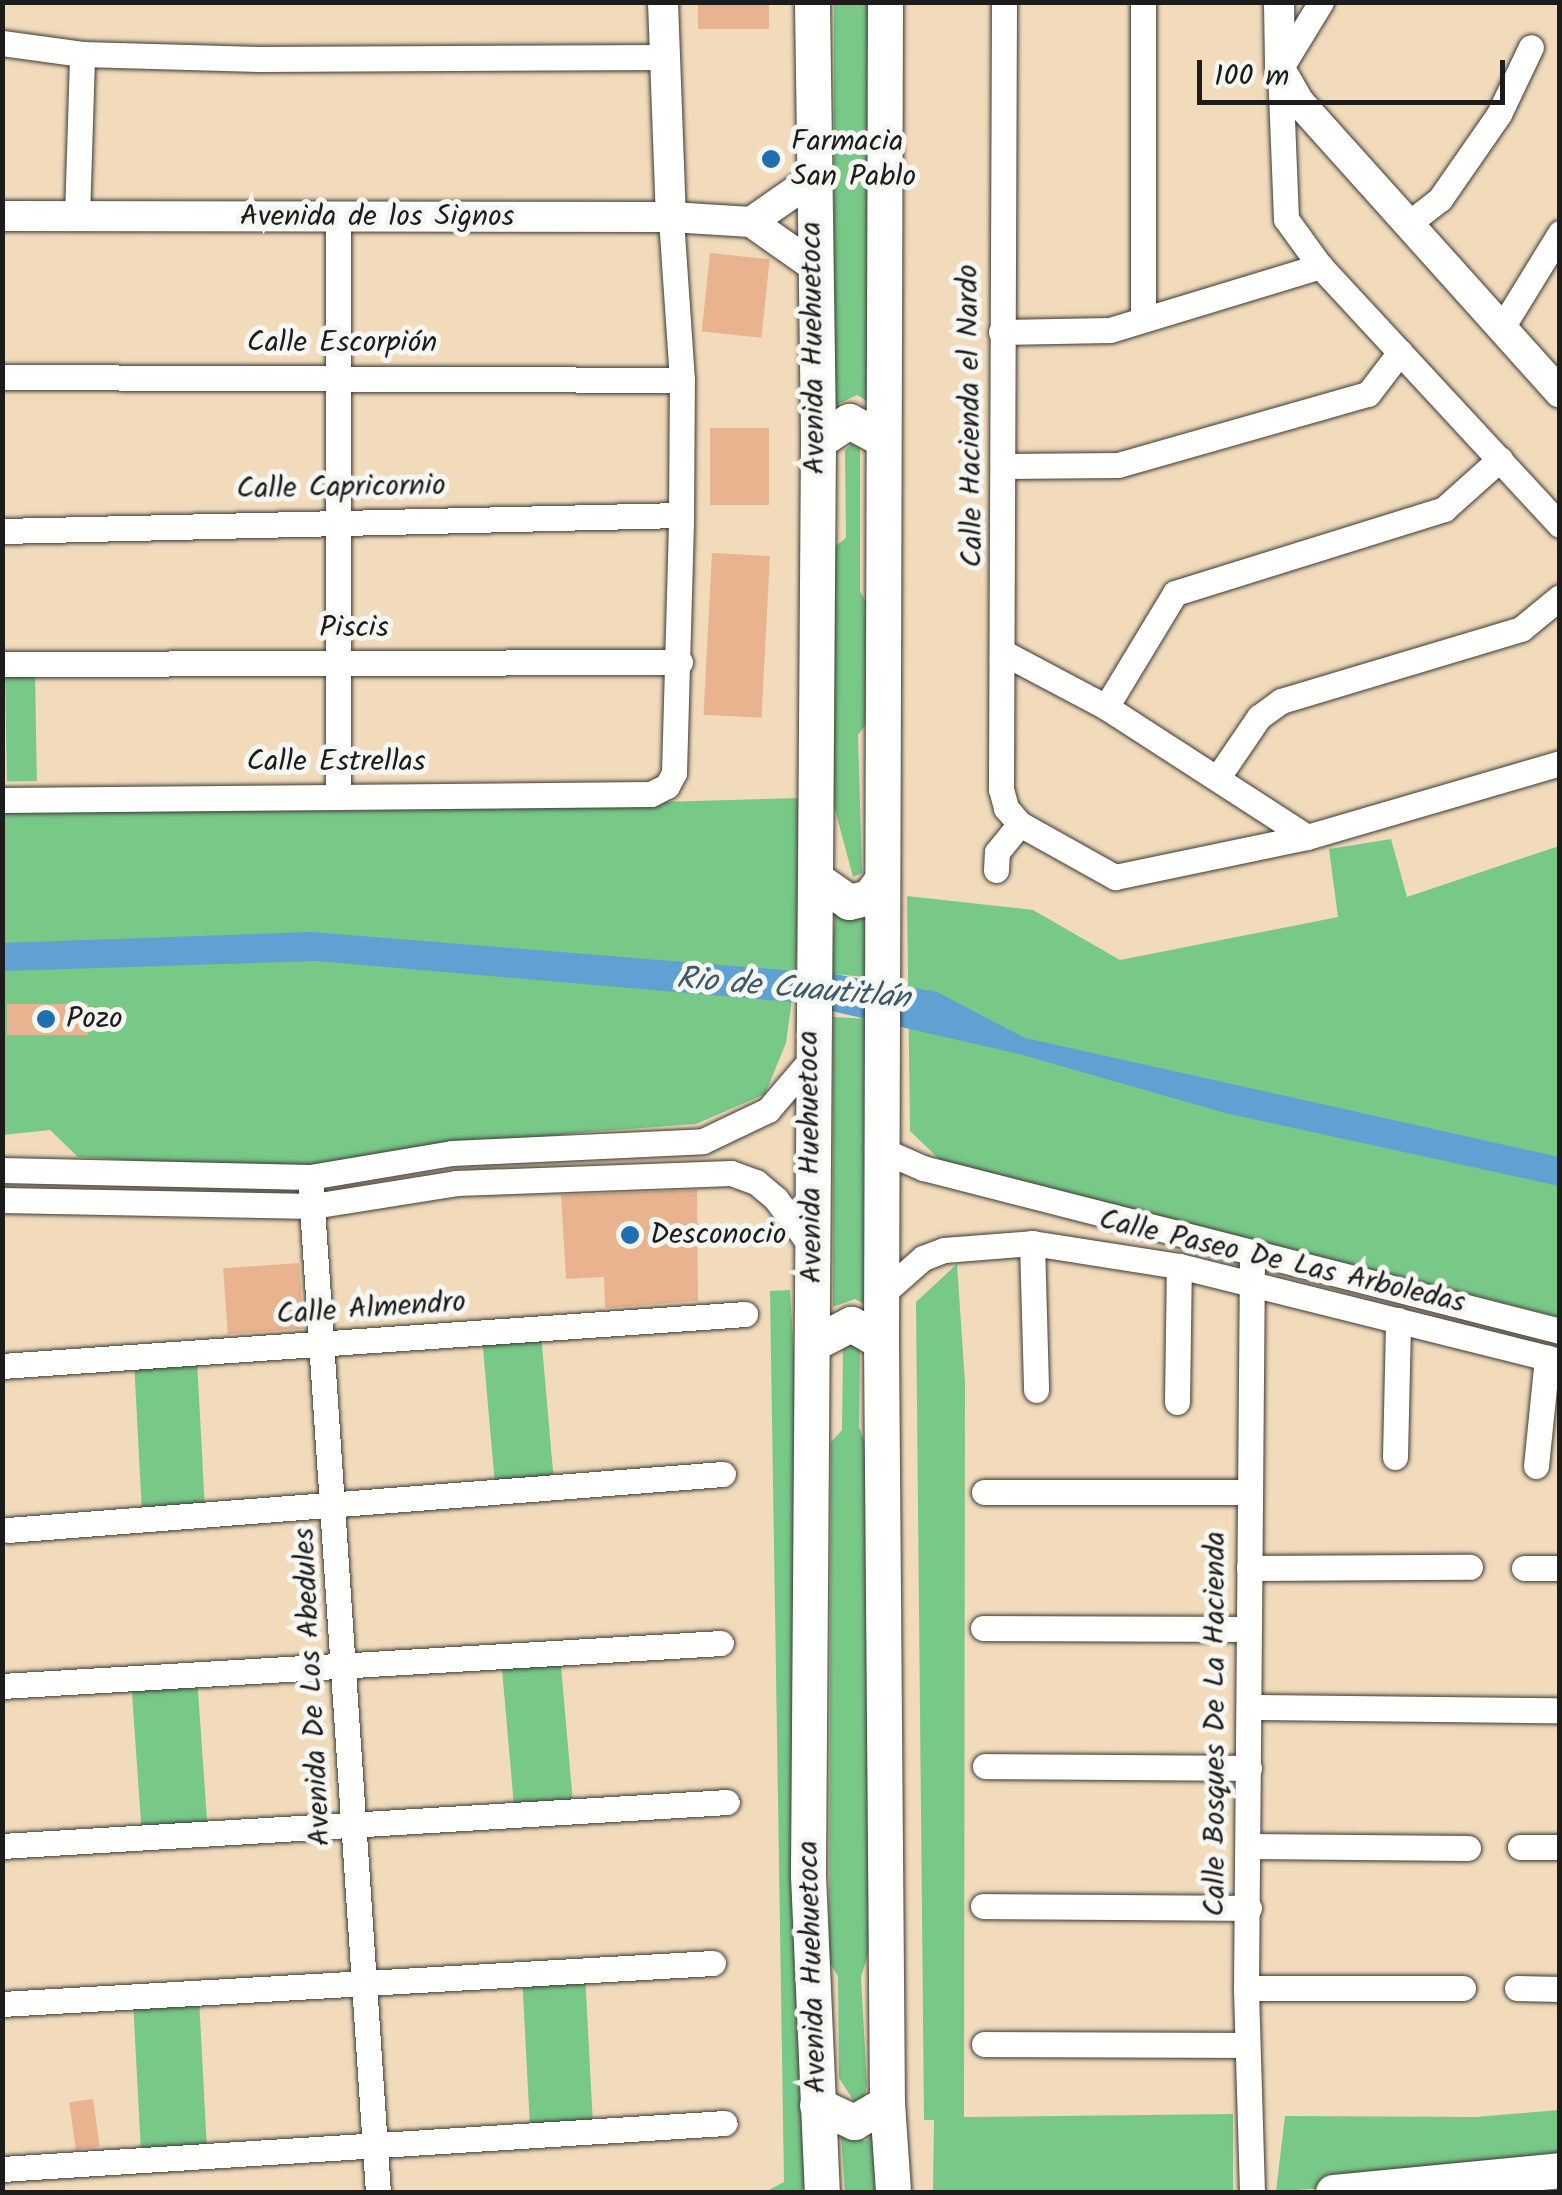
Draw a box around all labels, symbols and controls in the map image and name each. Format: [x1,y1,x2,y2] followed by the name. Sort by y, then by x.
[1202,40,1510,102] scale bar
[1214,53,1289,101] text: 100 m
[791,124,916,194] place label: Farmacia San Pablo
[760,148,782,170] marker: Farmacia San Pablo
[240,199,514,235] street label: Avenida de los Signos
[794,221,834,475] street label: Avenida Huehuetoca
[950,264,992,568] street label: Calle Hacienda el Nardo
[247,325,437,361] street label: Calle Escorpión
[236,468,446,508] street label: Calle Capricornio
[319,610,389,646] street label: Piscis
[246,744,426,780] street label: Calle Estrellas
[675,961,911,1019] water label: Rio de Cuautitlán
[66,1001,123,1037] place label: Pozo
[35,1008,57,1030] marker: Pozo
[791,1030,831,1284] street label: Avenida Huehuetoca
[1095,1202,1469,1322] street label: Calle Paseo De Las Arboledas
[650,1217,786,1253] place label: Desconocio
[619,1224,641,1246] marker: Desconocio
[275,1284,467,1334] street label: Calle Almendro
[287,1527,339,1847] street label: Avenida De Los Abedules
[1198,1531,1234,1917] street label: Calle Bosques De La Hacienda
[791,1840,835,2094] street label: Avenida Huehuetoca

